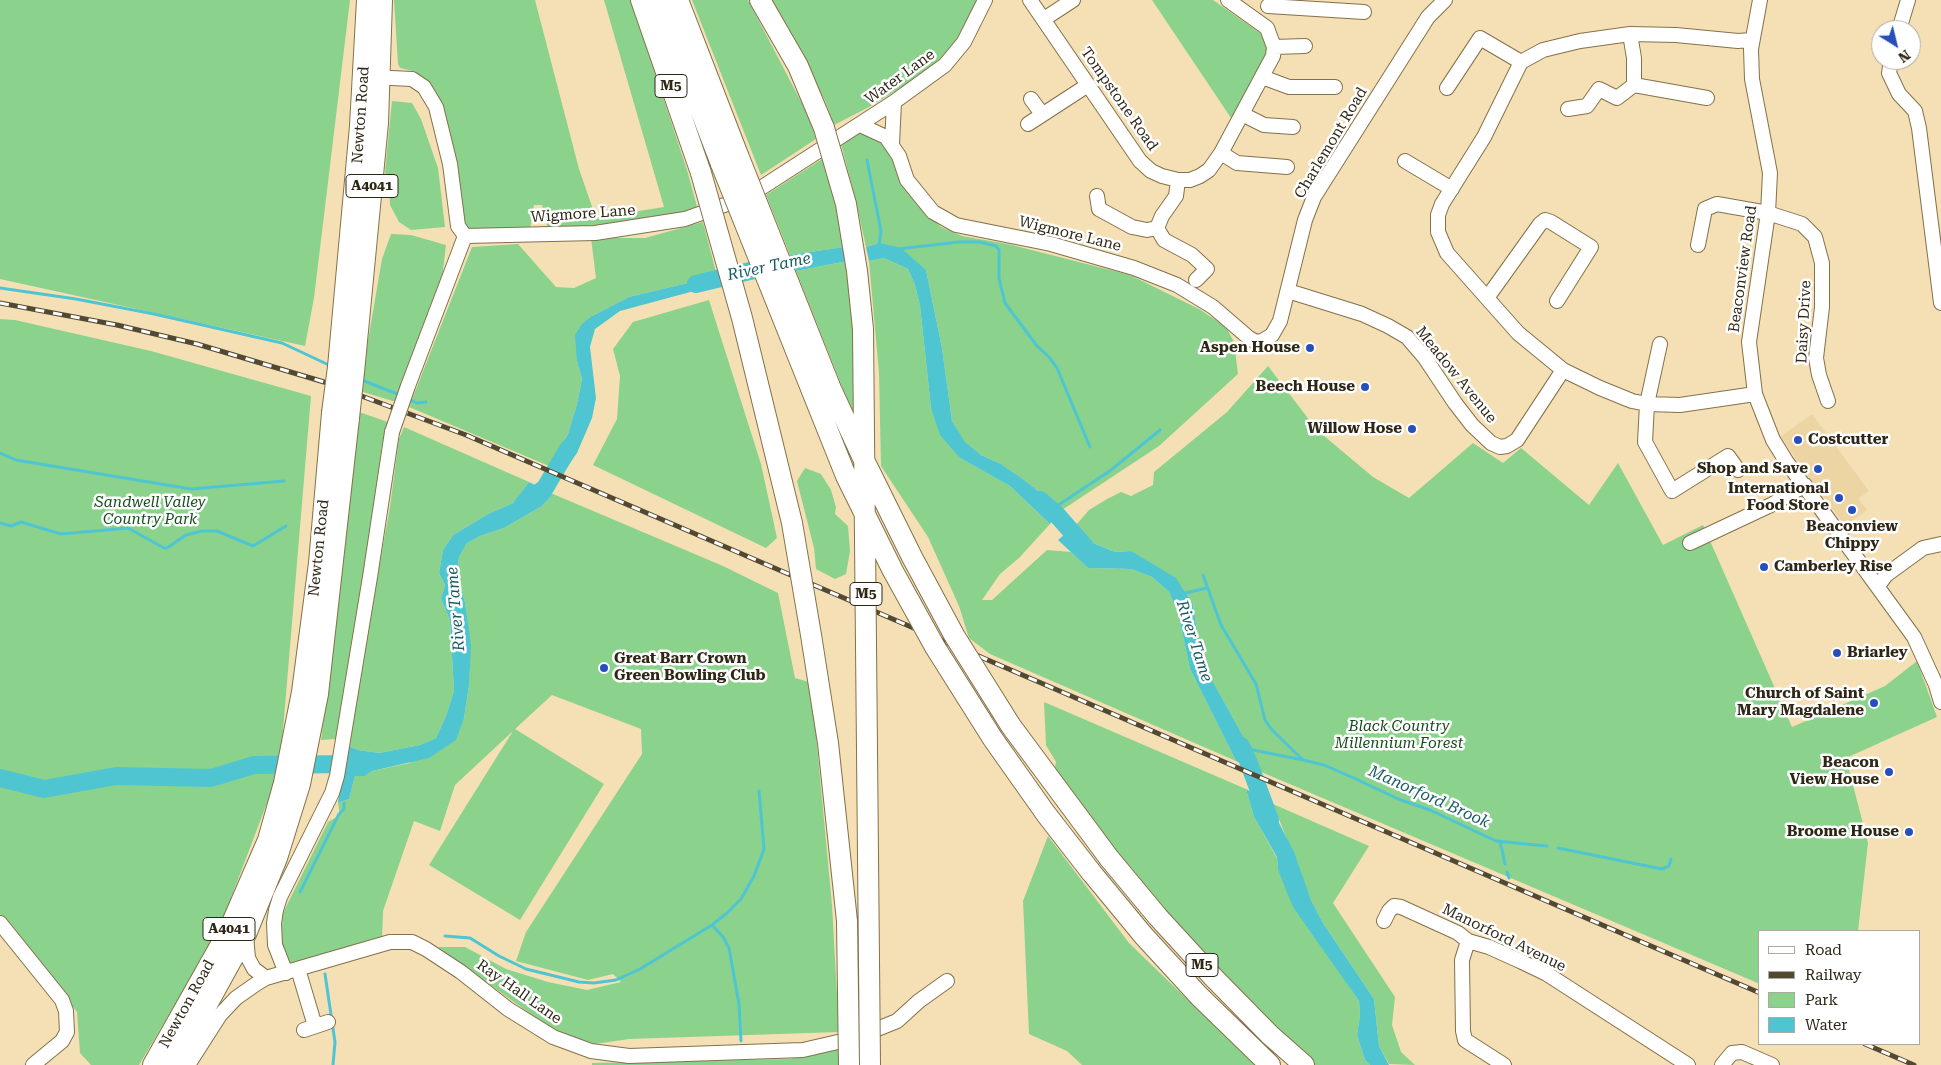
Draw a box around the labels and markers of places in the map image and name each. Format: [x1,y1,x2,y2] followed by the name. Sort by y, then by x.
[1200,339,1300,357] place label: Aspen House
[1304,342,1316,354] marker: Aspen House
[1256,378,1355,396] place label: Beech House
[1359,381,1371,393] marker: Beech House
[1307,420,1402,438] place label: Willow Hose
[1406,423,1418,435] marker: Willow Hose
[1808,431,1888,449] place label: Costcutter
[1792,434,1804,446] marker: Costcutter
[1697,460,1808,478] place label: Shop and Save
[1812,463,1824,475] marker: Shop and Save
[1728,480,1829,515] place label: International Food Store
[1833,492,1845,504] marker: International Food Store
[1846,504,1858,516] marker: Beaconview Chippy
[1806,518,1898,553] place label: Beaconview Chippy
[1774,558,1892,576] place label: Camberley Rise
[1758,561,1770,573] marker: Camberley Rise
[1847,644,1908,662] place label: Briarley
[1831,647,1843,659] marker: Briarley
[614,650,766,685] place label: Great Barr Crown Green Bowling Club
[598,662,610,674] marker: Great Barr Crown Green Bowling Club
[1737,685,1864,720] place label: Church of Saint Mary Magdalene
[1868,697,1880,709] marker: Church of Saint Mary Magdalene
[1789,754,1879,789] place label: Beacon View House
[1883,766,1895,778] marker: Beacon View House
[1787,823,1899,841] place label: Broome House
[1903,826,1915,838] marker: Broome House

